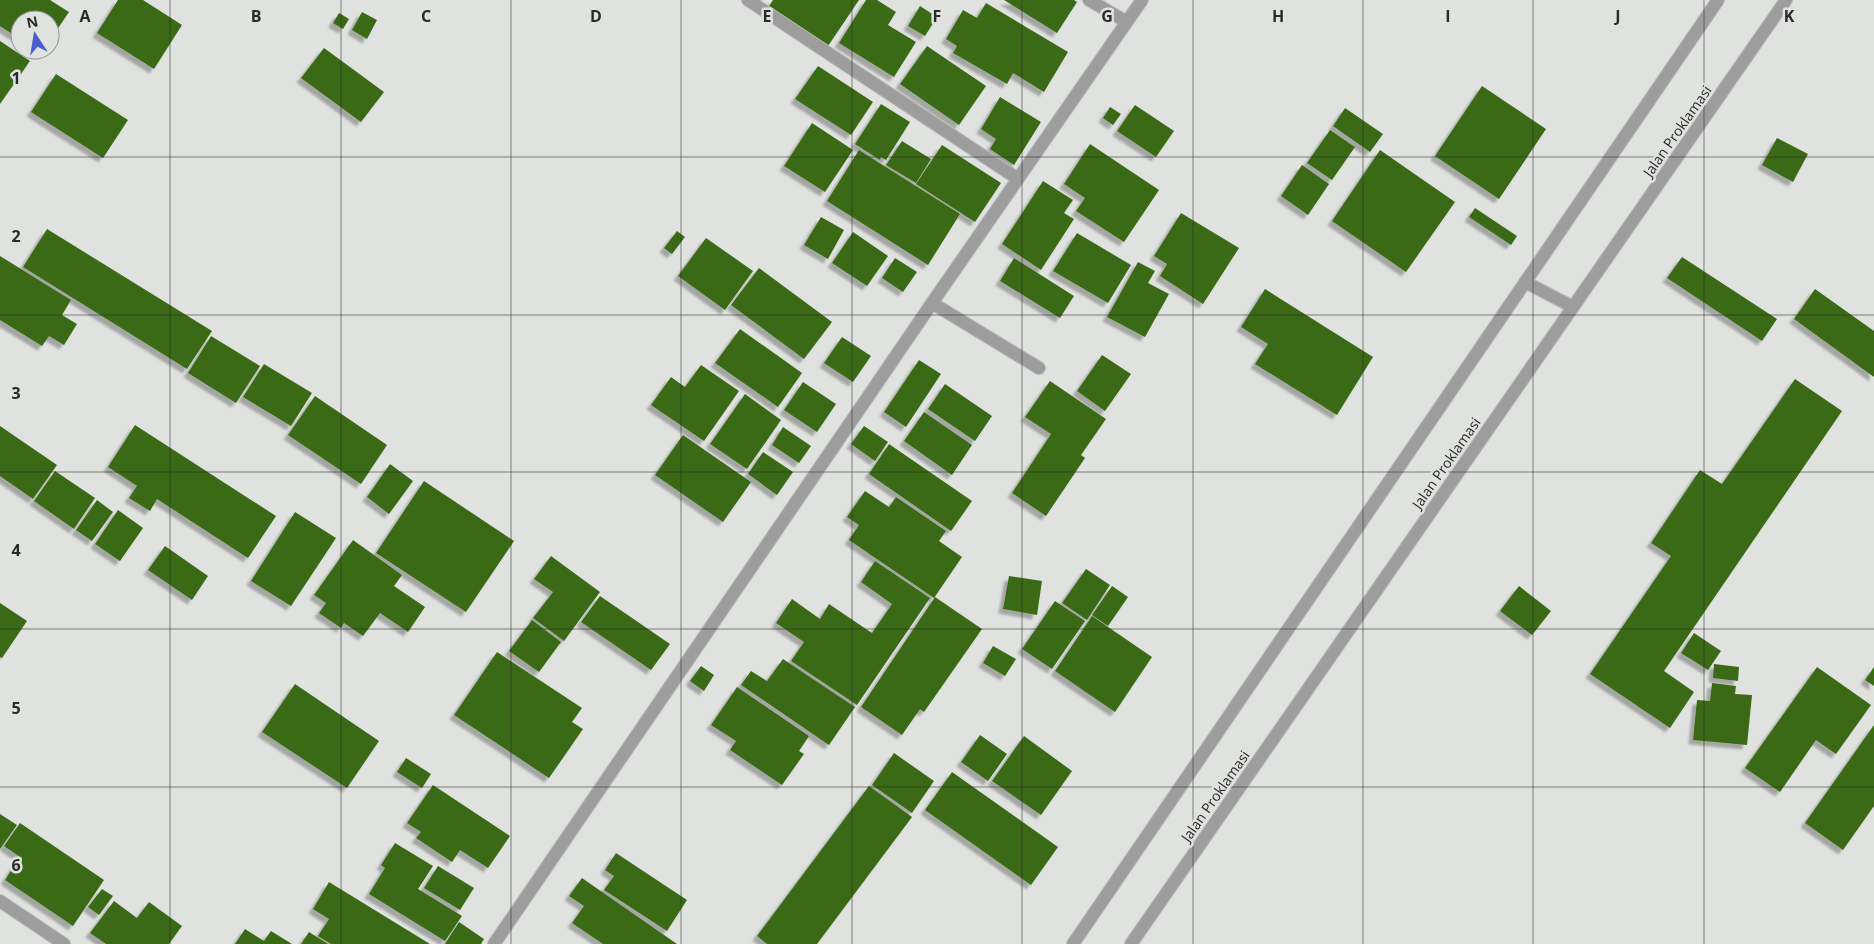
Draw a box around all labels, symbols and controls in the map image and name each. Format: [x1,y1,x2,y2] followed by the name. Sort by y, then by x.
[79,5,91,27] text: A
[251,5,261,27] text: B
[421,5,431,27] text: C
[590,5,602,27] text: D
[763,5,772,27] text: E
[933,5,941,27] text: F
[1101,5,1113,27] text: G
[1272,5,1284,27] text: H
[1445,5,1451,27] text: I
[1613,5,1621,27] text: J
[1784,5,1795,27] text: K
[10,10,60,60] north arrow
[25,11,40,32] text: N
[11,67,21,89] text: 1
[1637,82,1716,182] street label: Jalan Proklamasi
[11,225,21,247] text: 2
[11,382,21,404] text: 3
[1406,414,1485,514] street label: Jalan Proklamasi
[11,539,21,561] text: 4
[11,697,21,719] text: 5
[1175,747,1254,847] street label: Jalan Proklamasi
[11,854,21,876] text: 6

